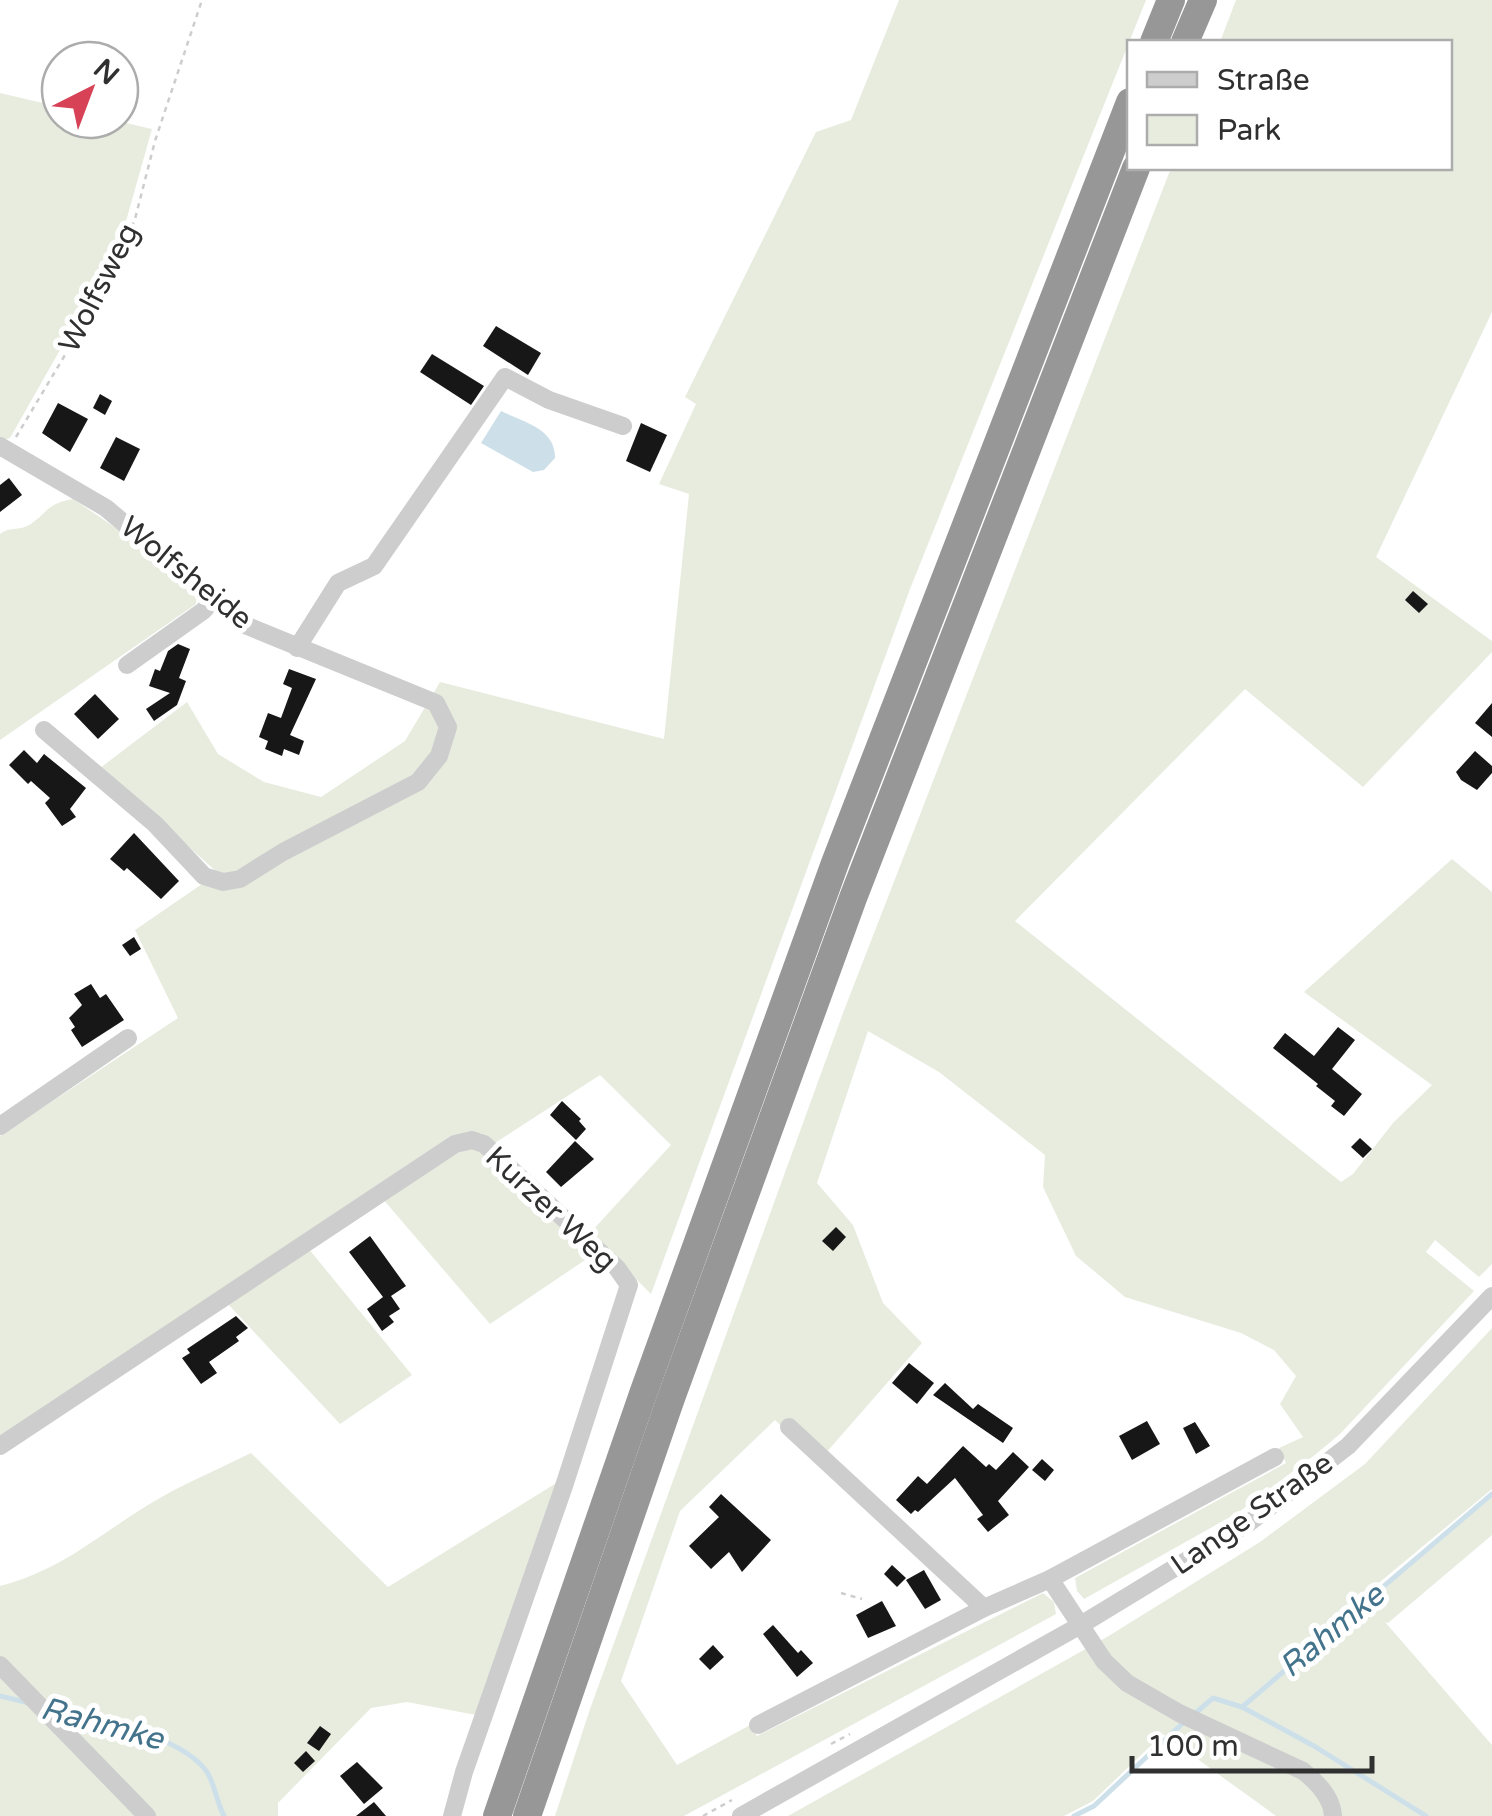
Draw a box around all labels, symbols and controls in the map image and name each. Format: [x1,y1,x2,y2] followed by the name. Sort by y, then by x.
[40,40,140,140] north arrow
[1127,40,1452,170] legend
[86,52,126,92] text: N
[1217,62,1310,99] text: Straße
[1217,112,1281,149] text: Park
[51,217,147,359] street label: Wolfsweg
[113,509,259,637] street label: Wolfsheide
[478,1139,624,1279] street label: Kurzer Weg
[1164,1445,1340,1583] street label: Lange Straße
[1272,1575,1393,1686] water label: Rahmke
[37,1689,169,1759] water label: Rahmke
[1132,1711,1372,1773] scale bar
[1147,1728,1239,1765] text: 100 m

